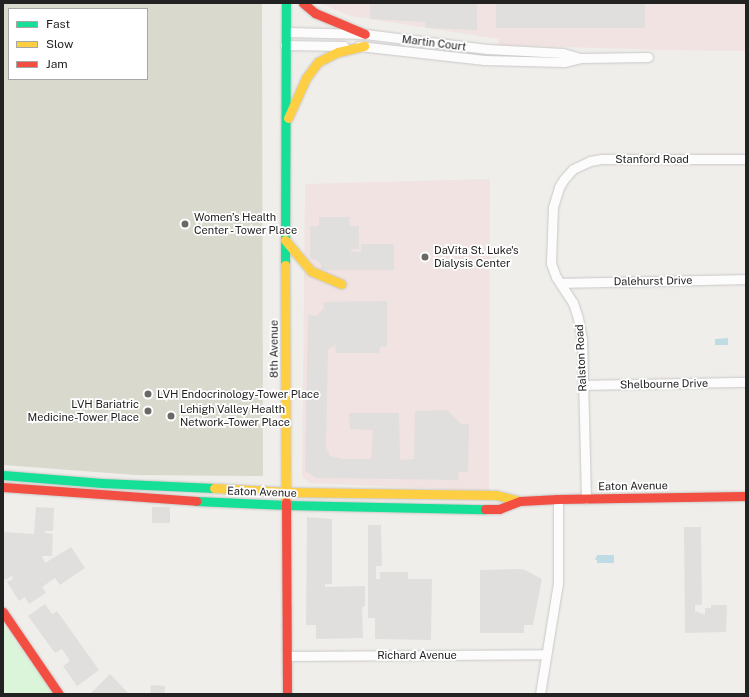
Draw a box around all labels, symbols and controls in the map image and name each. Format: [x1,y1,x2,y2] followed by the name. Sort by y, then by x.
[8,8,148,80] legend
[46,17,70,31] text: Fast
[401,33,467,53] street label: Martin Court
[46,37,73,51] text: Slow
[46,57,68,71] text: Jam
[615,152,689,166] street label: Stanford Road
[194,211,300,237] place label: Women’s Health Center - Tower Place
[179,218,191,230] marker: Women’s Health Center - Tower Place
[434,244,519,270] place label: DaVita St. Luke's Dialysis Center
[419,251,431,263] marker: DaVita St. Luke's Dialysis Center
[614,274,692,288] street label: Dalehurst Drive
[267,320,281,378] street label: 8th Avenue
[573,324,589,392] street label: Ralston Road
[620,377,708,391] street label: Shelbourne Drive
[157,387,319,401] place label: LVH Endocrinology-Tower Place
[142,388,154,400] marker: LVH Endocrinology-Tower Place
[28,398,139,424] place label: LVH Bariatric Medicine-Tower Place
[180,403,290,429] place label: Lehigh Valley Health Network–Tower Place
[142,405,154,417] marker: LVH Bariatric Medicine-Tower Place
[165,410,177,422] marker: Lehigh Valley Health Network–Tower Place
[598,479,668,493] street label: Eaton Avenue
[227,484,297,500] street label: Eaton Avenue
[377,648,457,662] street label: Richard Avenue

